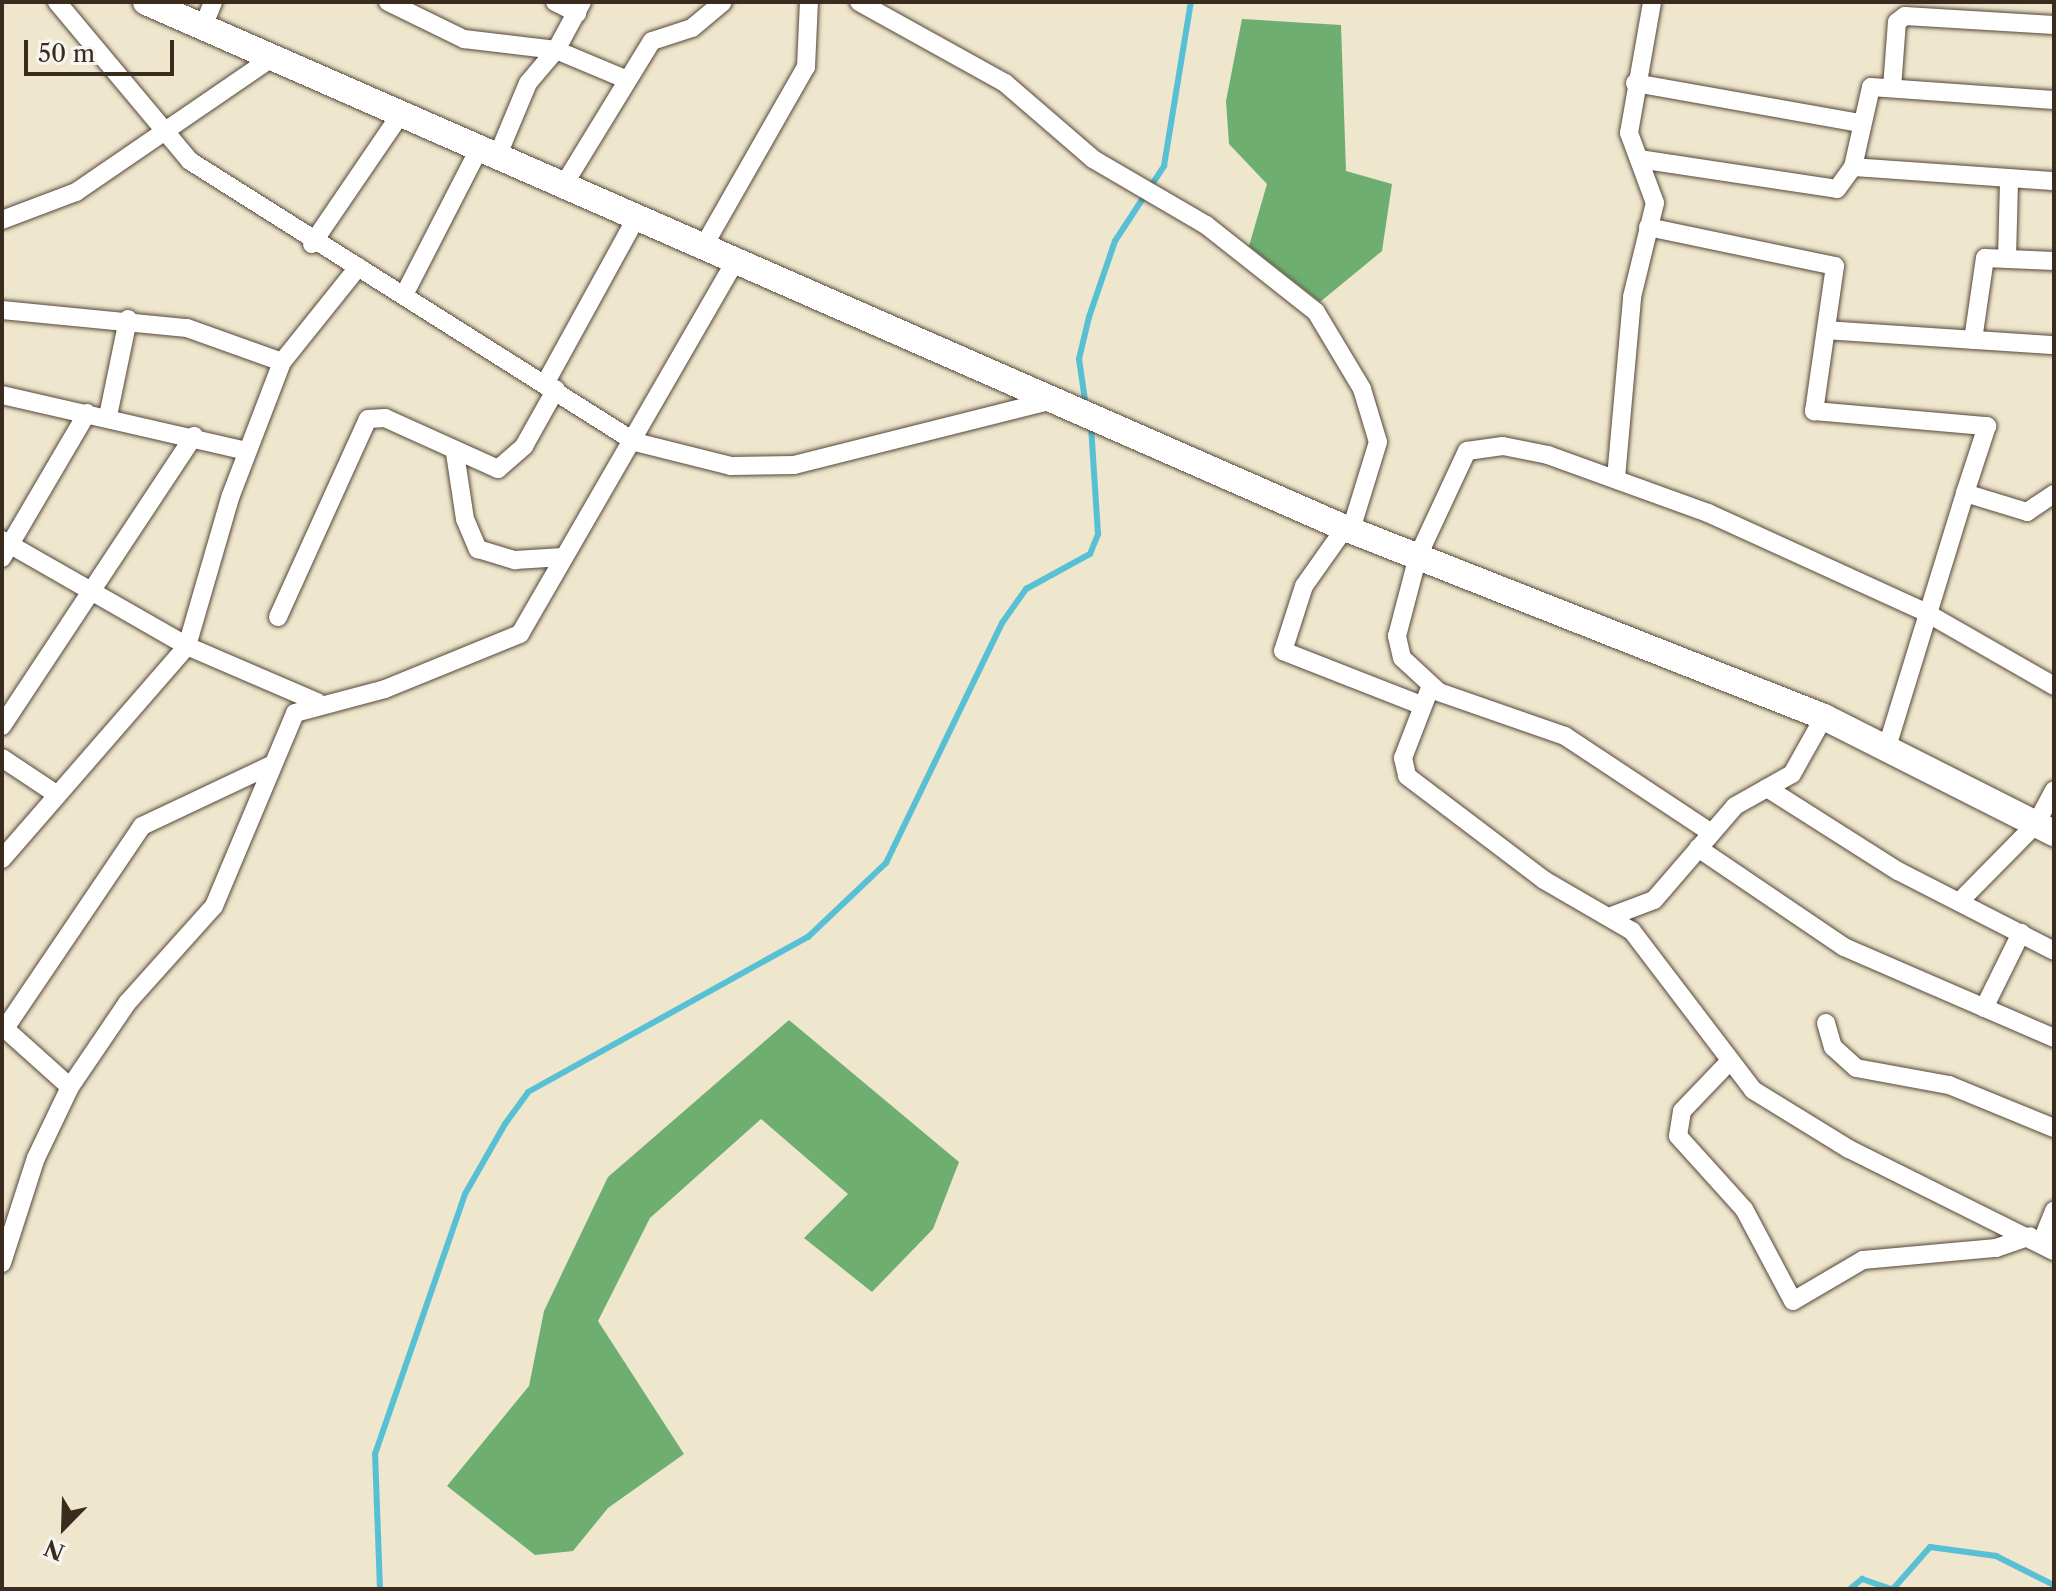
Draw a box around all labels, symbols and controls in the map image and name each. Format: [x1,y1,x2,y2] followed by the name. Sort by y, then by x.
[28,24,178,74] scale bar
[38,39,95,68] text: 50 m
[24,1487,104,1567] north arrow
[40,1533,69,1566] text: N

